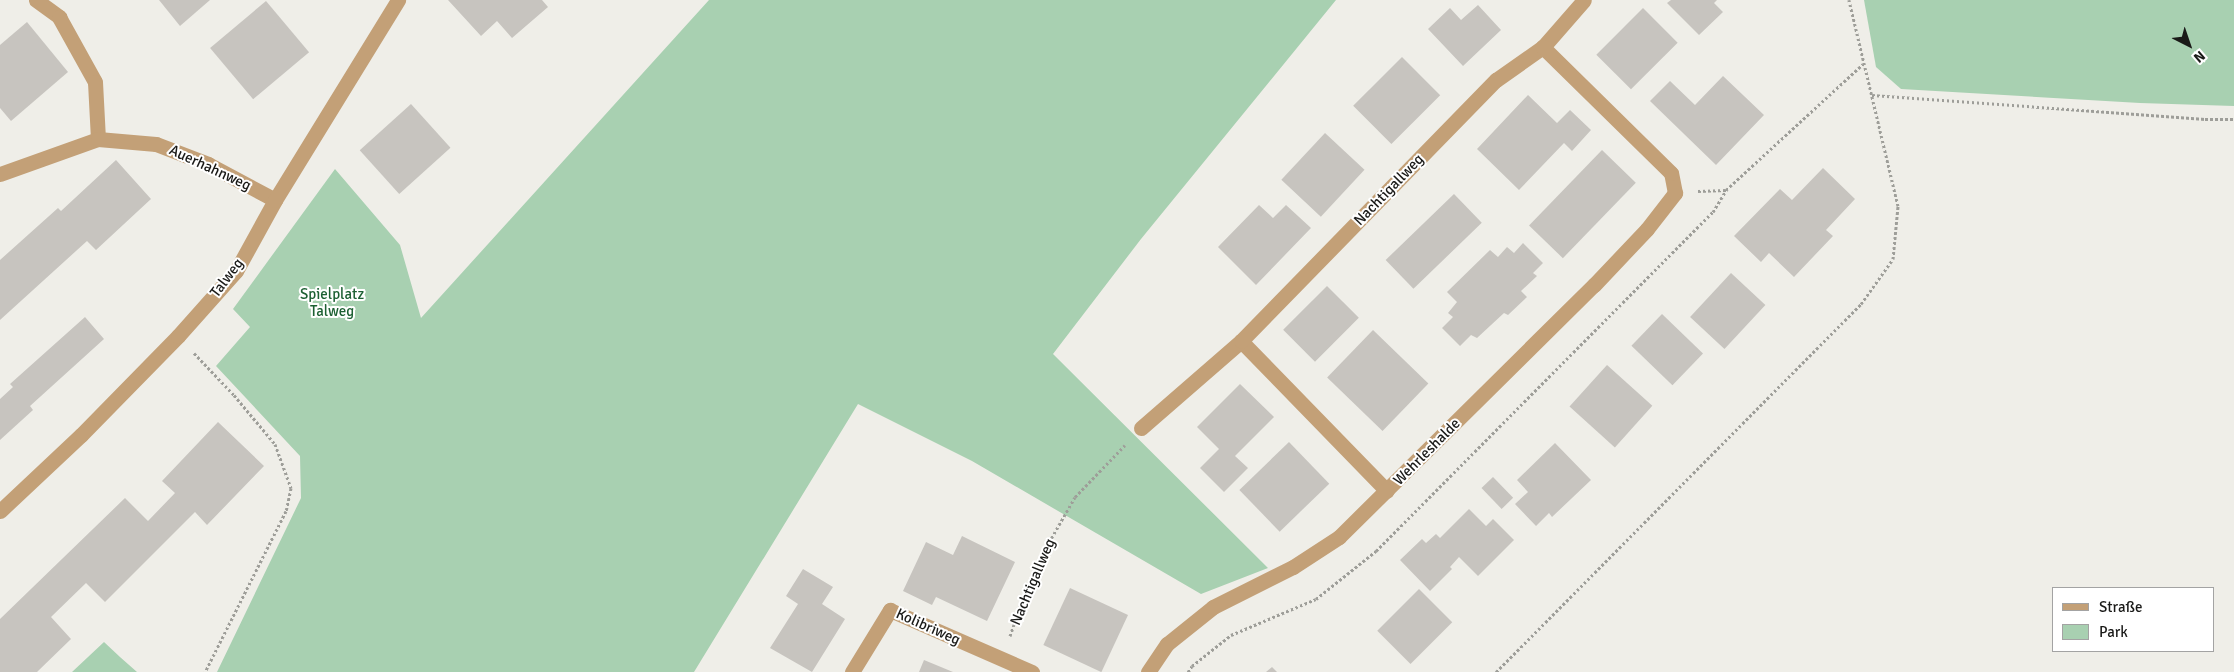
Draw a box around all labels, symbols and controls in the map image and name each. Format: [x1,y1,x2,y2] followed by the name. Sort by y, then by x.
[2164,20,2214,70] north arrow
[2190,47,2208,66] text: N
[166,141,254,195] street label: Auerhahnweg
[1350,150,1428,230] street label: Nachtigallweg
[207,255,247,301] street label: Talweg
[300,285,364,320] park label: Spielplatz Talweg
[1390,415,1464,489] street label: Wehrleshalde
[1007,536,1059,628] street label: Nachtigallweg
[2052,587,2214,652] legend
[2099,598,2143,616] text: Straße
[893,605,963,649] street label: Kolibriweg
[2099,623,2128,641] text: Park

